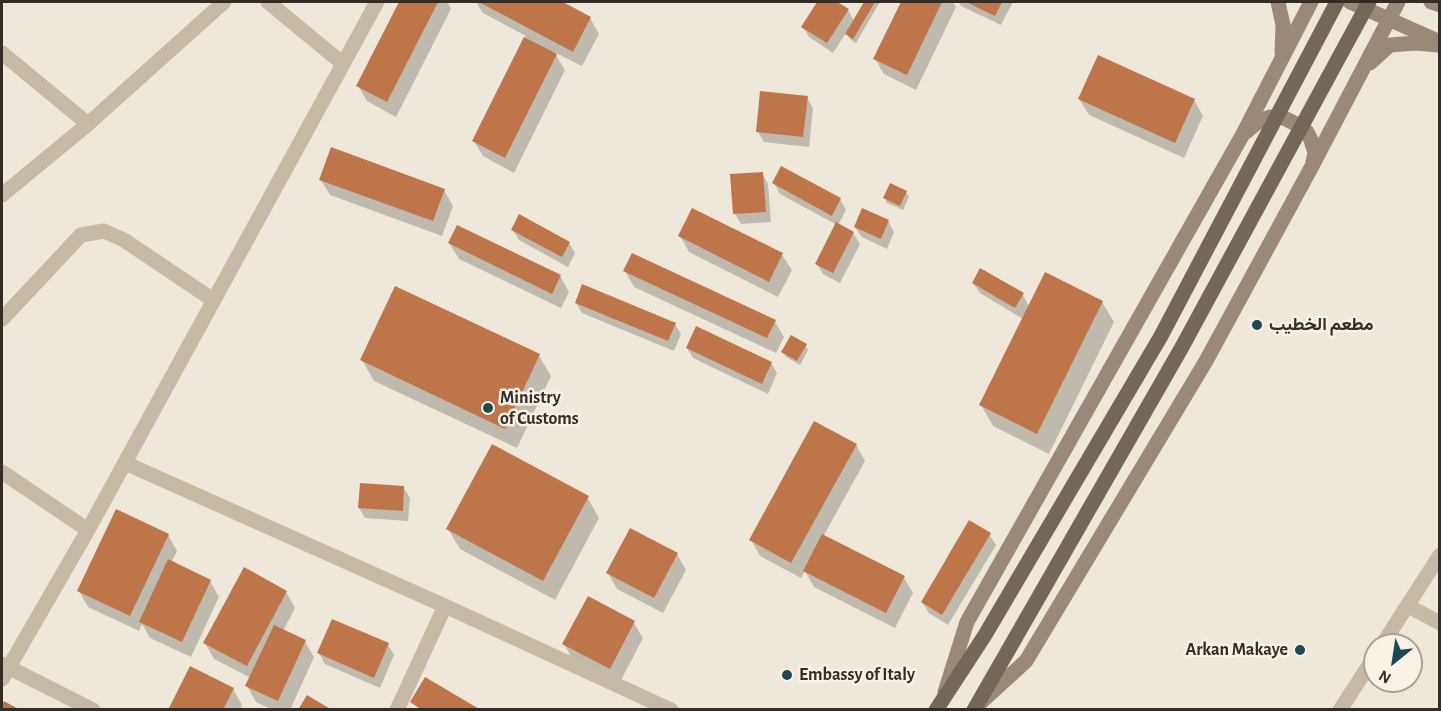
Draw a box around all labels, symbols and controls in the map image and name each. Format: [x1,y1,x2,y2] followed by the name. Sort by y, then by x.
[1269,314,1373,336] place label: مطعم الخطيب
[1250,318,1264,332] marker: مطعم الخطيب
[500,387,579,430] place label: Ministry of Customs
[481,401,495,415] marker: Ministry of Customs
[1363,633,1423,693] north arrow
[1185,639,1288,661] place label: Arkan Makaye
[1293,643,1307,657] marker: Arkan Makaye
[799,664,915,686] place label: Embassy of Italy
[1376,667,1394,687] text: N
[780,668,794,682] marker: Embassy of Italy

